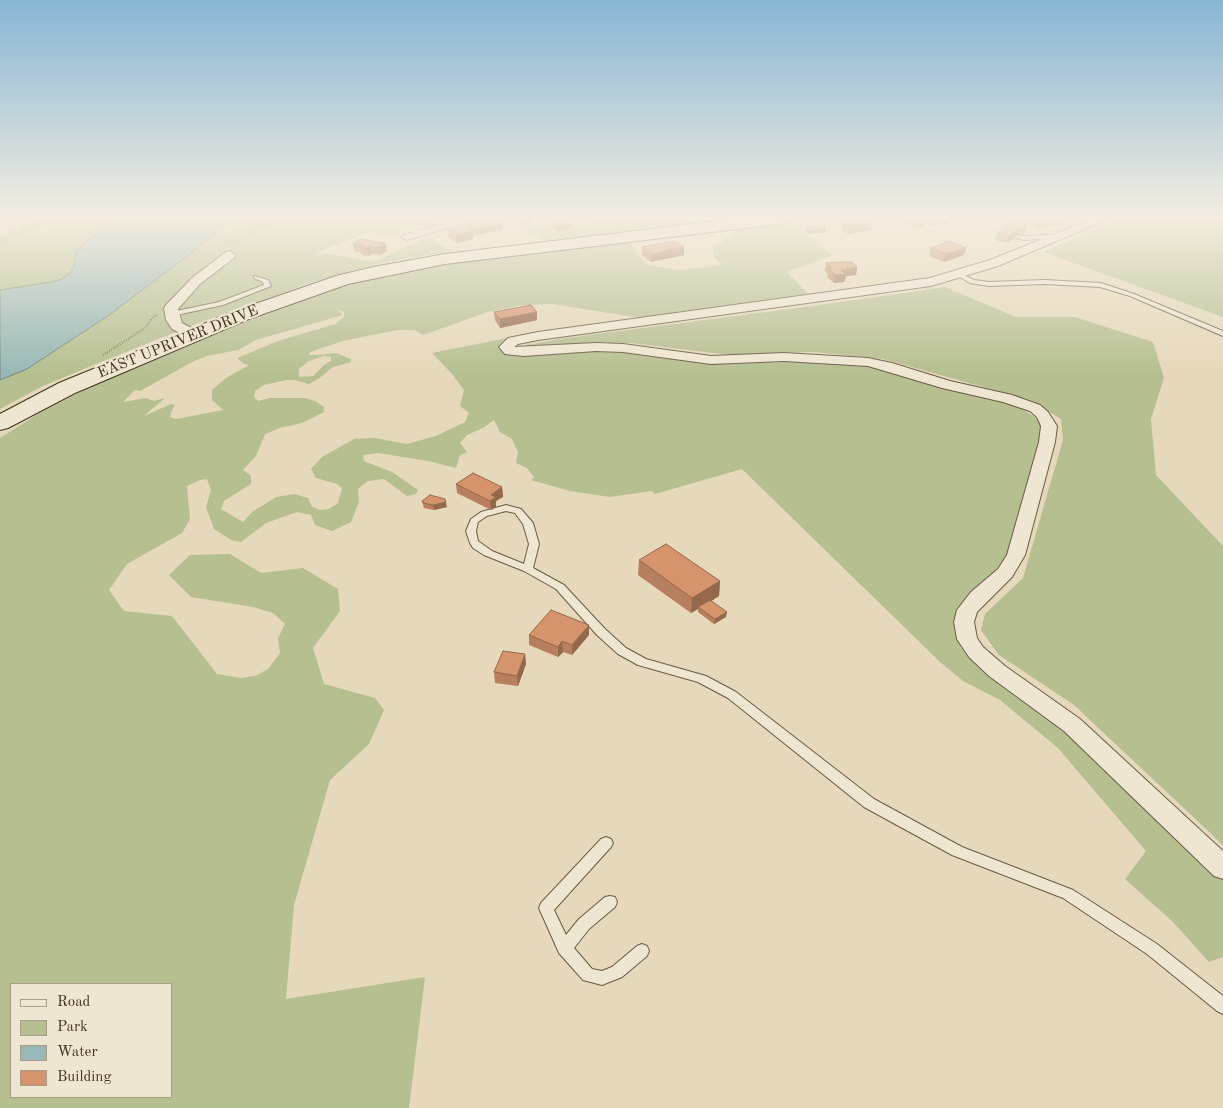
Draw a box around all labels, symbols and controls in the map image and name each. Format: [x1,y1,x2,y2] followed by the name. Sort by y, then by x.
[95,301,261,383] street label: EAST UPRIVER DRIVE
[10,983,172,1098] legend
[57,995,90,1010] text: Road
[57,1020,88,1035] text: Park
[57,1045,98,1060] text: Water
[57,1070,112,1085] text: Building

